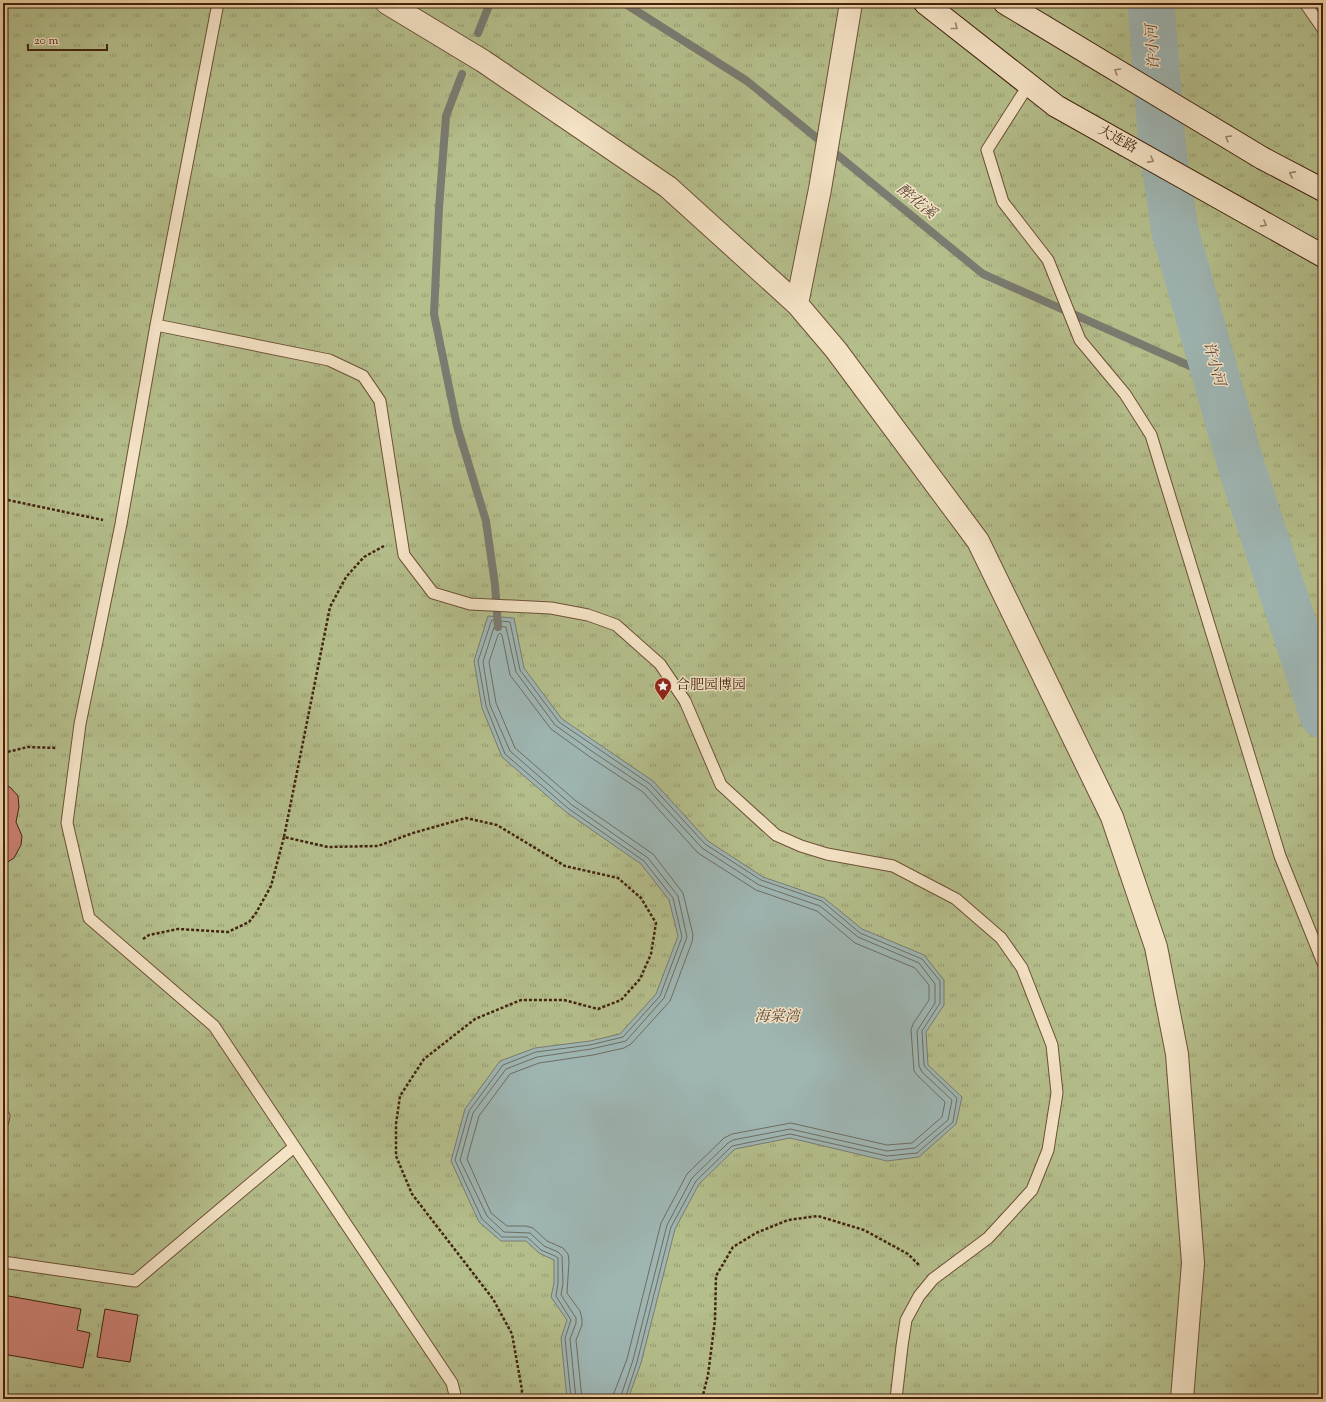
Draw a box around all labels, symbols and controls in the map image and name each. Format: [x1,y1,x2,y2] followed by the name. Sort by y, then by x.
[1142,21,1166,70] water label: 许小河
[951,22,958,29] one-way arrow
[28,26,107,52] scale bar
[34,32,59,50] text: 20 m
[1114,68,1121,75] one-way arrow
[1094,121,1140,159] street label: 大连路
[1225,135,1232,142] one-way arrow
[1147,155,1154,162] one-way arrow
[1289,171,1297,178] one-way arrow
[892,180,942,226] water label: 醉花溪
[1260,219,1267,226] one-way arrow
[1197,339,1230,391] water label: 许小河
[653,676,673,701] place icon: 合肥园博园
[676,676,746,696] place label: 合肥园博园
[754,1007,802,1028] water label: 海棠湾

